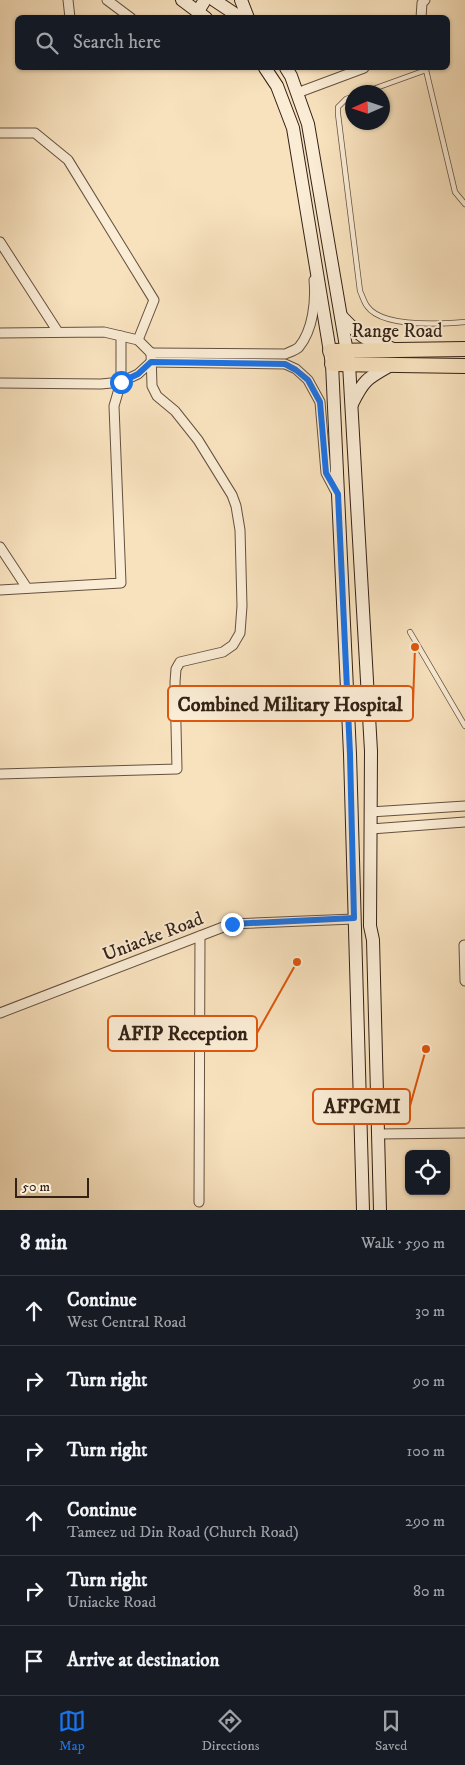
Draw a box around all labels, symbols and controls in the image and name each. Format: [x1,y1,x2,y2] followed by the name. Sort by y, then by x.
[15,15,450,70] search box
[33,29,61,57] icon: search
[73,31,161,54] text: Search here
[345,85,390,130] north arrow
[351,320,443,343] street label: Range Road
[110,371,133,394] route start
[168,686,413,721] callout: Combined Military Hospital
[178,693,403,718] text: Combined Military Hospital
[99,907,207,967] street label: Uniacke Road
[221,913,244,936] route end
[108,1016,257,1051] callout: AFIP Reception
[117,1022,248,1047] text: AFIP Reception
[313,1089,410,1124] callout: AFPGMI
[322,1095,401,1120] text: AFPGMI
[405,1150,450,1195] map controls
[405,1150,450,1195] button: locate
[15,1175,89,1198] scale bar
[22,1178,50,1196] text: 50 m
[20,1230,67,1256] text: 8 min
[361,1233,445,1253] text: Walk · 590 m
[67,1289,137,1312] text: Continue
[20,1297,48,1325] icon: ahead
[415,1301,445,1321] text: 30 m
[67,1312,186,1332] text: West Central Road
[20,1367,48,1395] icon: right
[67,1369,147,1392] text: Turn right
[413,1371,445,1391] text: 90 m
[20,1437,48,1465] icon: right
[67,1439,147,1462] text: Turn right
[407,1441,445,1461] text: 100 m
[67,1499,137,1522] text: Continue
[20,1507,48,1535] icon: ahead
[405,1511,445,1531] text: 290 m
[67,1522,299,1542] text: Tameez ud Din Road (Church Road)
[67,1569,147,1592] text: Turn right
[20,1577,48,1605] icon: right
[413,1581,445,1601] text: 80 m
[67,1592,156,1612] text: Uniacke Road
[20,1647,48,1675] icon: arrive
[67,1649,219,1672] text: Arrive at destination
[58,1707,86,1755] tab: Map
[201,1707,259,1755] tab: Directions
[375,1707,407,1755] tab: Saved

